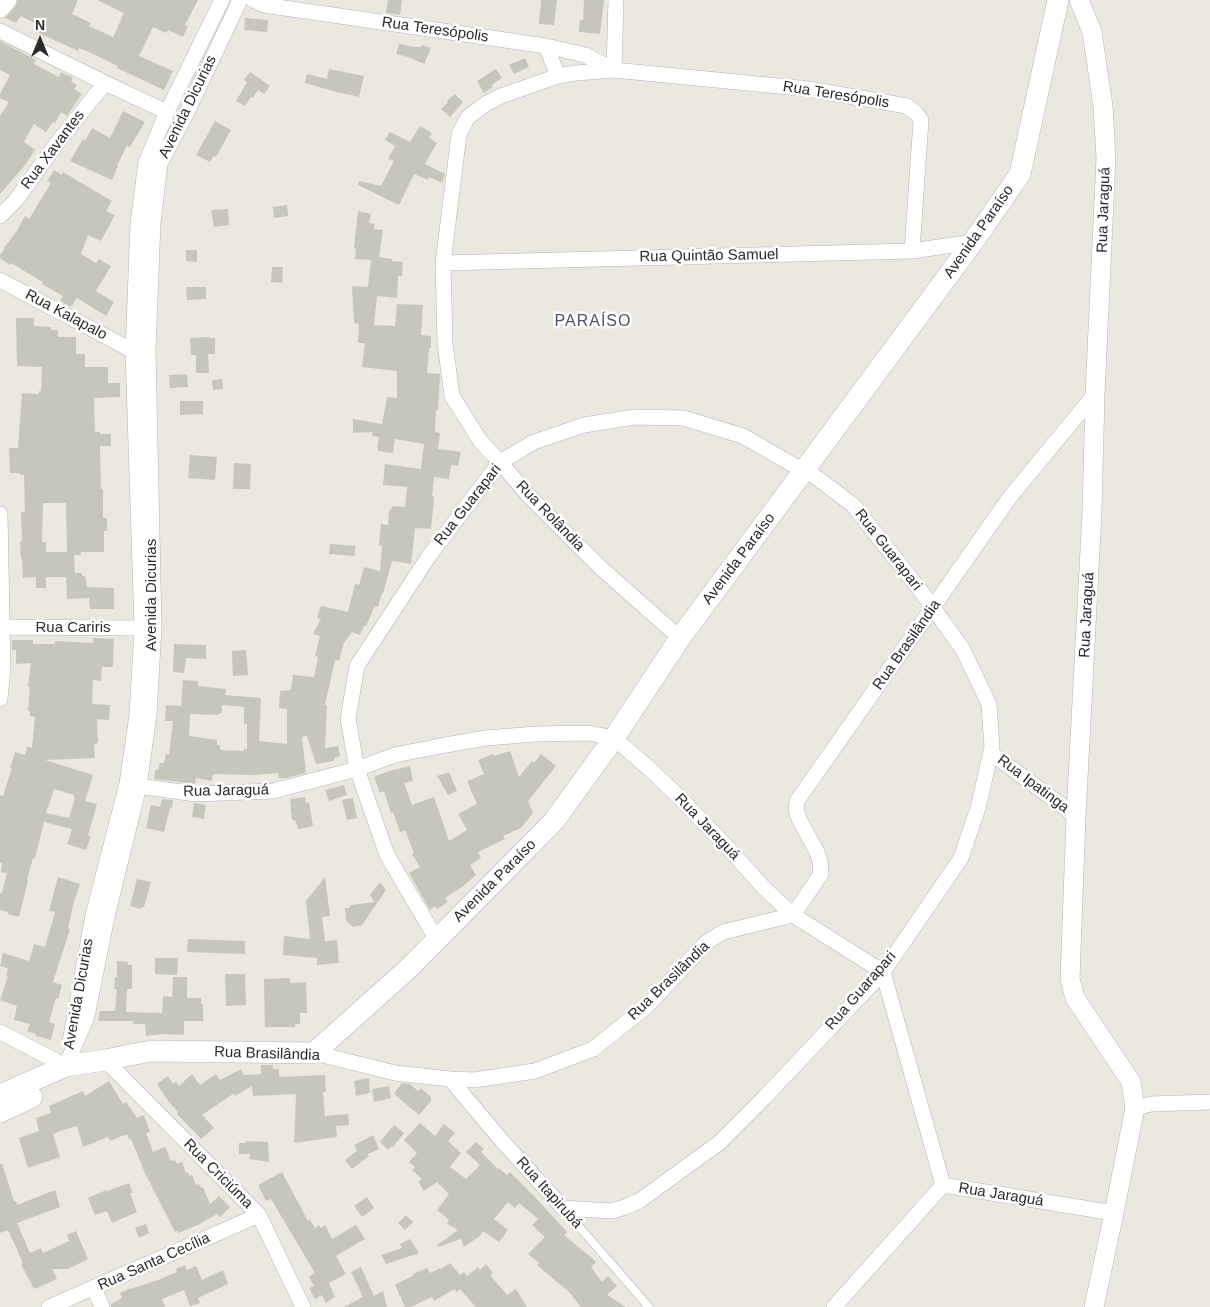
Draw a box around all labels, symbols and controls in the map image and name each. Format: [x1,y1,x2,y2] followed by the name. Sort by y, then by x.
[380,14,490,46] street label: Rua Teresópolis
[15,15,65,65] north arrow
[35,17,45,33] text: N
[155,53,221,161] street label: Avenida Dicurias
[781,78,891,112] street label: Rua Teresópolis
[17,107,89,193] street label: Rua Xavantes
[1094,167,1114,253] street label: Rua Jaraguá
[940,182,1018,282] street label: Avenida Paraíso
[639,246,779,266] street label: Rua Quintão Samuel
[22,286,110,344] street label: Rua Kalapalo
[554,312,632,332] district label: PARAÍSO
[431,461,505,549] street label: Rua Guarapari
[512,477,588,555] street label: Rua Rolândia
[851,506,925,594] street label: Rua Guarapari
[699,510,779,608] street label: Avenida Paraíso
[143,539,161,651] street label: Avenida Dicurias
[1076,572,1098,658] street label: Rua Jaraguá
[869,596,945,694] street label: Rua Brasilândia
[35,619,111,637] street label: Rua Cariris
[994,751,1072,817] street label: Rua Ipatinga
[183,781,269,801] street label: Rua Jaraguá
[671,790,743,864] street label: Rua Jaraguá
[450,836,540,926] street label: Avenida Paraíso
[60,937,98,1051] street label: Avenida Dicurias
[625,938,713,1024] street label: Rua Brasilândia
[822,948,900,1034] street label: Rua Guarapari
[214,1043,320,1065] street label: Rua Brasilândia
[180,1136,256,1212] street label: Rua Criciúma
[512,1154,586,1232] street label: Rua Itapirubá
[957,1179,1045,1211] street label: Rua Jaraguá
[95,1229,213,1295] street label: Rua Santa Cecília

